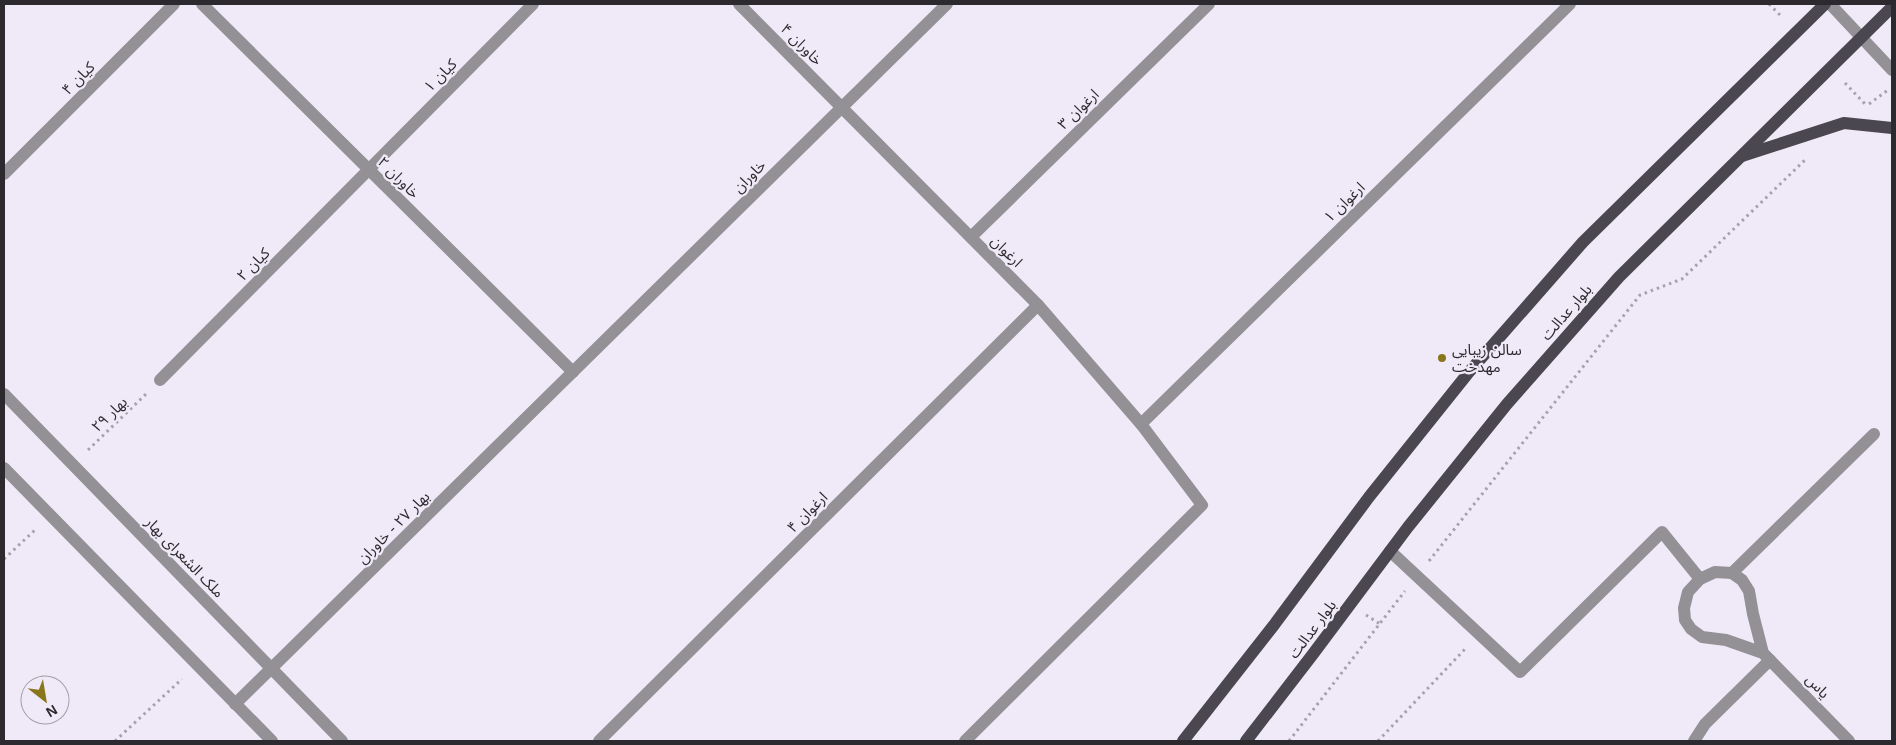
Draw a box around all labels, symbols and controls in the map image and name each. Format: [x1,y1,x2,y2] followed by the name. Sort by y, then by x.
[777,20,826,69] street label: خاوران ۴
[420,55,461,96] street label: کیان ۱
[58,58,99,99] street label: کیان ۴
[1054,86,1103,133] street label: ارغوان ۳
[374,153,423,202] street label: خاوران ۲
[729,156,770,196] street label: خاوران
[1320,179,1369,226] street label: ارغوان ۱
[987,232,1026,271] street label: ارغوان
[233,244,274,285] street label: کیان ۲
[1537,281,1596,344] street label: بلوار عدالت
[1452,341,1522,376] place label: سالن زیبایی مهدخت
[1436,352,1448,364] marker: سالن زیبایی مهدخت
[88,393,131,436] street label: بهار ۲۹
[353,487,433,567] street label: بهار ۲۷ - خاوران
[783,488,831,536] street label: ارغوان ۴
[141,512,228,602] street label: ملک الشعرای بهار
[1285,597,1340,662] street label: بلوار عدالت
[1802,670,1833,702] street label: یاس
[20,675,70,725] north arrow
[43,702,60,721] text: N

